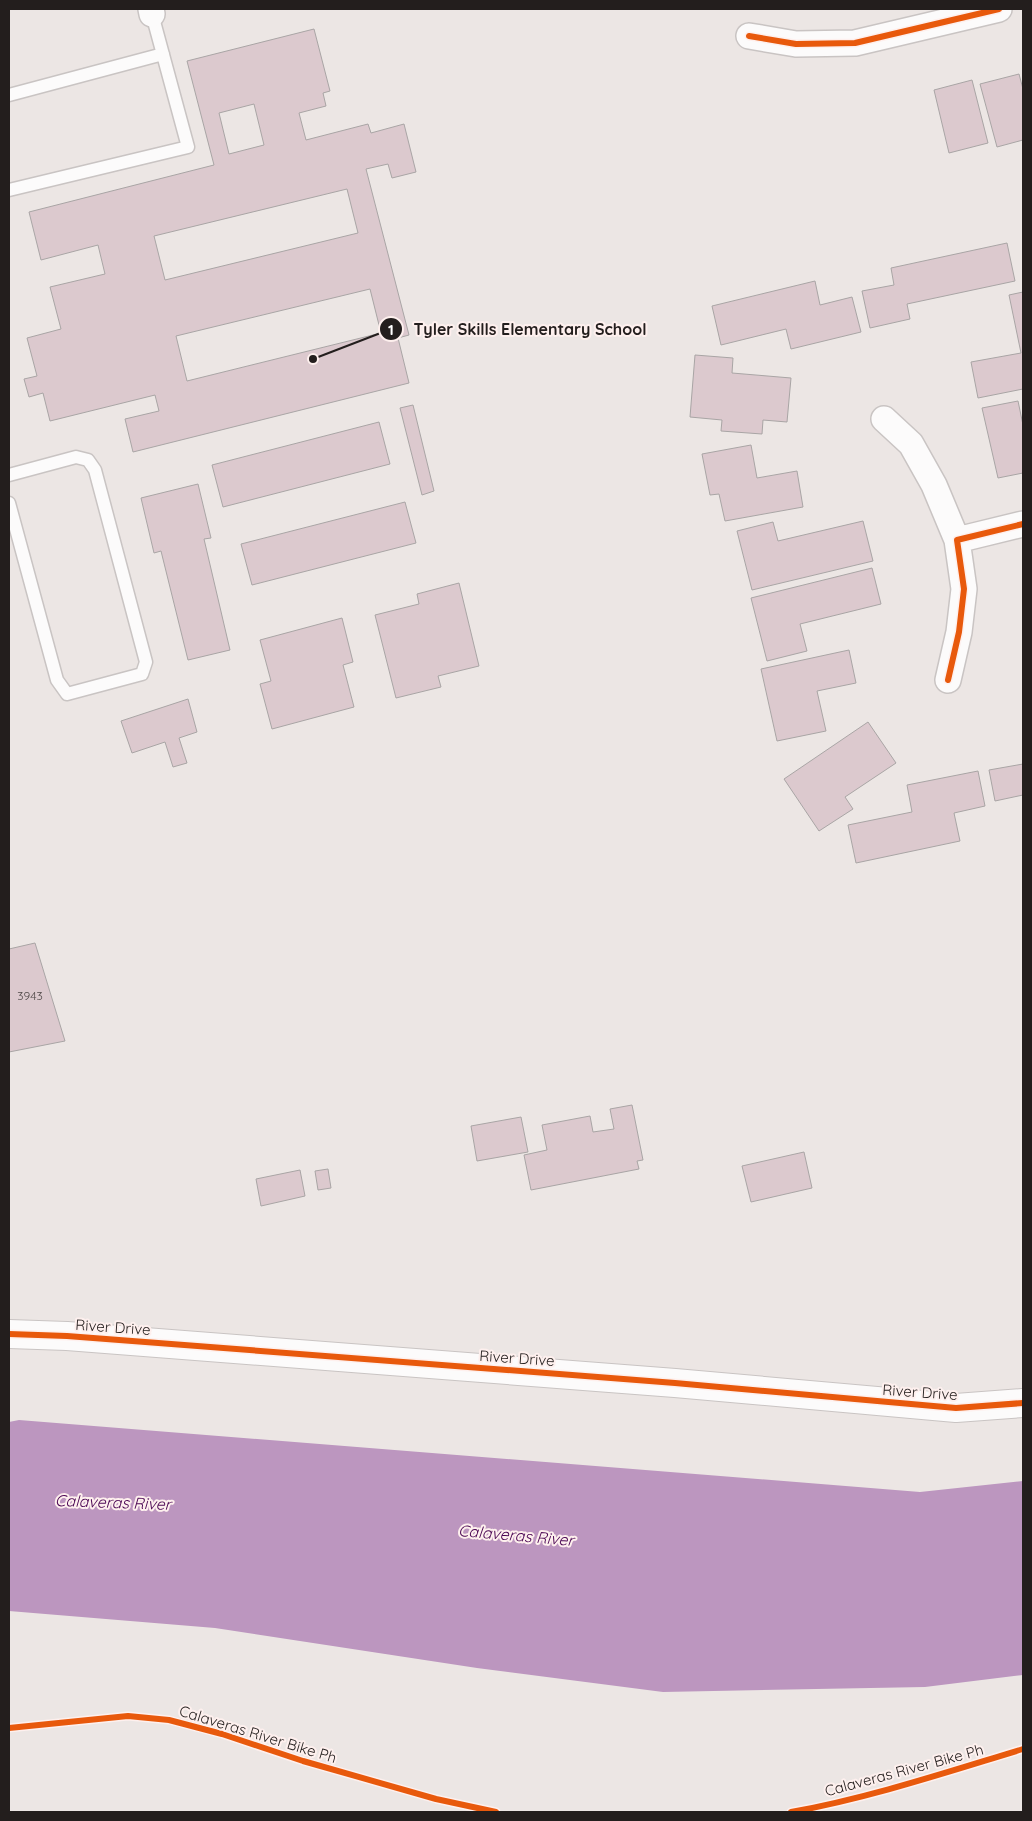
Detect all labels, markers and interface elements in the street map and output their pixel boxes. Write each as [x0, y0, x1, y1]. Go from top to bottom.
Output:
callout: Tyler Skills Elementary School [379, 314, 657, 345]
text: Tyler Skills Elementary School [414, 319, 646, 339]
text: 1 [388, 320, 394, 339]
house number: 3943 [17, 988, 43, 1003]
street label: River Drive [75, 1315, 151, 1339]
street label: River Drive [479, 1346, 555, 1370]
street label: River Drive [882, 1380, 958, 1404]
water label: Calaveras River [55, 1490, 173, 1514]
water label: Calaveras River [457, 1520, 576, 1550]
street label: Calaveras River Bike Ph [177, 1701, 339, 1767]
street label: Calaveras River Bike Ph [823, 1740, 985, 1800]

